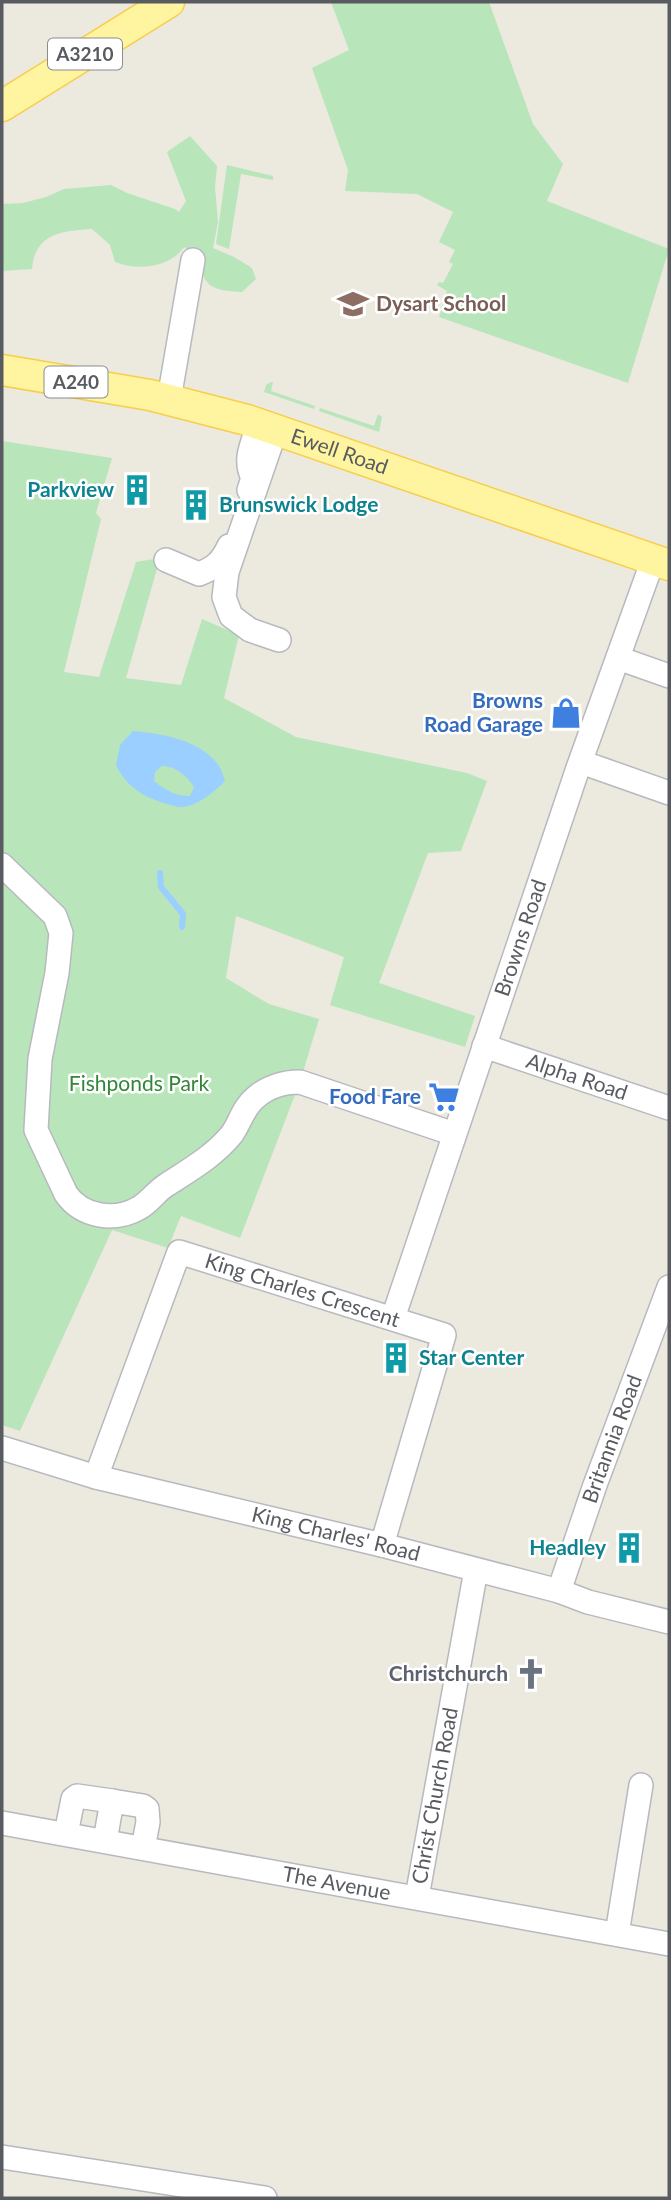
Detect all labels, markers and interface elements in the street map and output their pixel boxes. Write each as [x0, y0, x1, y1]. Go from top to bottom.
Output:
road number: A3210 [48, 38, 122, 70]
school or university icon: Dysart School [336, 287, 370, 321]
place label: Dysart School [376, 290, 506, 315]
road number: A240 [44, 366, 108, 398]
street label: Ewell Road [288, 422, 392, 479]
building icon: Parkview [120, 473, 154, 507]
place label: Parkview [27, 476, 114, 501]
building icon: Brunswick Lodge [179, 488, 213, 522]
place label: Brunswick Lodge [219, 491, 378, 516]
place label: Browns Road Garage [424, 687, 543, 736]
shop icon: Browns Road Garage [549, 696, 583, 730]
street label: Browns Road [488, 876, 551, 999]
street label: Alpha Road [524, 1047, 631, 1104]
park label: Fishponds Park [69, 1070, 209, 1095]
supermarket icon: Food Fare [427, 1080, 461, 1114]
place label: Food Fare [329, 1083, 421, 1108]
street label: King Charles Crescent [202, 1247, 404, 1332]
building icon: Star Center [379, 1341, 413, 1375]
place label: Star Center [419, 1344, 525, 1369]
street label: Britannia Road [576, 1371, 646, 1506]
street label: King Charles' Road [250, 1501, 423, 1565]
building icon: Headley [612, 1531, 646, 1565]
place label: Headley [529, 1534, 607, 1559]
church icon: Christchurch [514, 1657, 548, 1691]
place label: Christchurch [389, 1660, 508, 1685]
street label: Christ Church Road [406, 1705, 462, 1886]
street label: The Avenue [281, 1860, 393, 1904]

